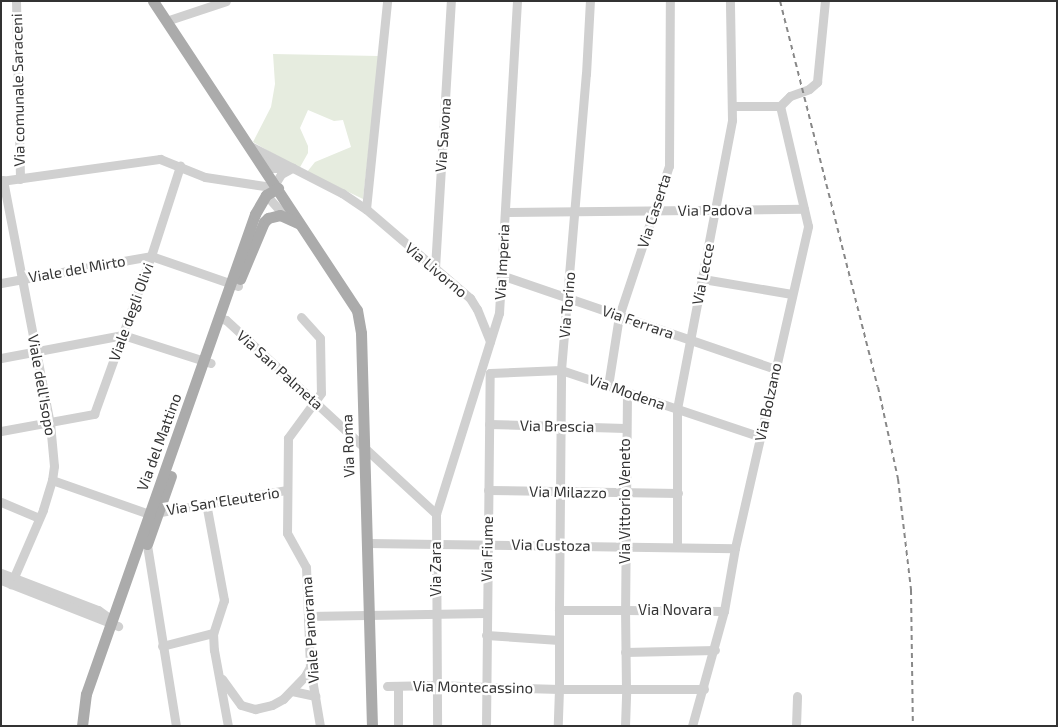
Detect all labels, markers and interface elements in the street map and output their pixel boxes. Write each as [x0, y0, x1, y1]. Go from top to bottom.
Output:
street label: Via comunale Saraceni [8, 13, 28, 167]
street label: Via Savona [431, 97, 455, 173]
street label: Via Caserta [634, 172, 674, 250]
street label: Via Padova [678, 200, 752, 220]
street label: Via Imperia [491, 223, 513, 301]
street label: Via Livorno [401, 239, 471, 301]
street label: Via Lecce [688, 242, 718, 306]
street label: Viale del Mirto [27, 252, 127, 286]
street label: Viale degli Olivi [105, 260, 157, 364]
street label: Via Torino [555, 271, 579, 339]
street label: Via Ferrara [600, 301, 676, 343]
street label: Via San Palmeta [233, 327, 327, 413]
street label: Viale dell'Isopo [24, 333, 60, 437]
street label: Via Bolzano [751, 361, 785, 443]
street label: Via Modena [586, 371, 668, 413]
street label: Via del Mattino [133, 391, 185, 493]
street label: Via Roma [338, 414, 358, 478]
street label: Via Brescia [520, 416, 594, 436]
street label: Via Vittorio Veneto [616, 438, 634, 564]
street label: Via Milazzo [529, 482, 607, 502]
street label: Via San'Eleuterio [165, 483, 281, 519]
street label: Via Fiume [477, 516, 497, 582]
street label: Via Custoza [511, 535, 591, 555]
street label: Via Zara [427, 541, 445, 597]
street label: Viale Panorama [297, 576, 323, 684]
street label: Via Novara [638, 601, 712, 619]
street label: Via Montecassino [413, 677, 533, 697]

